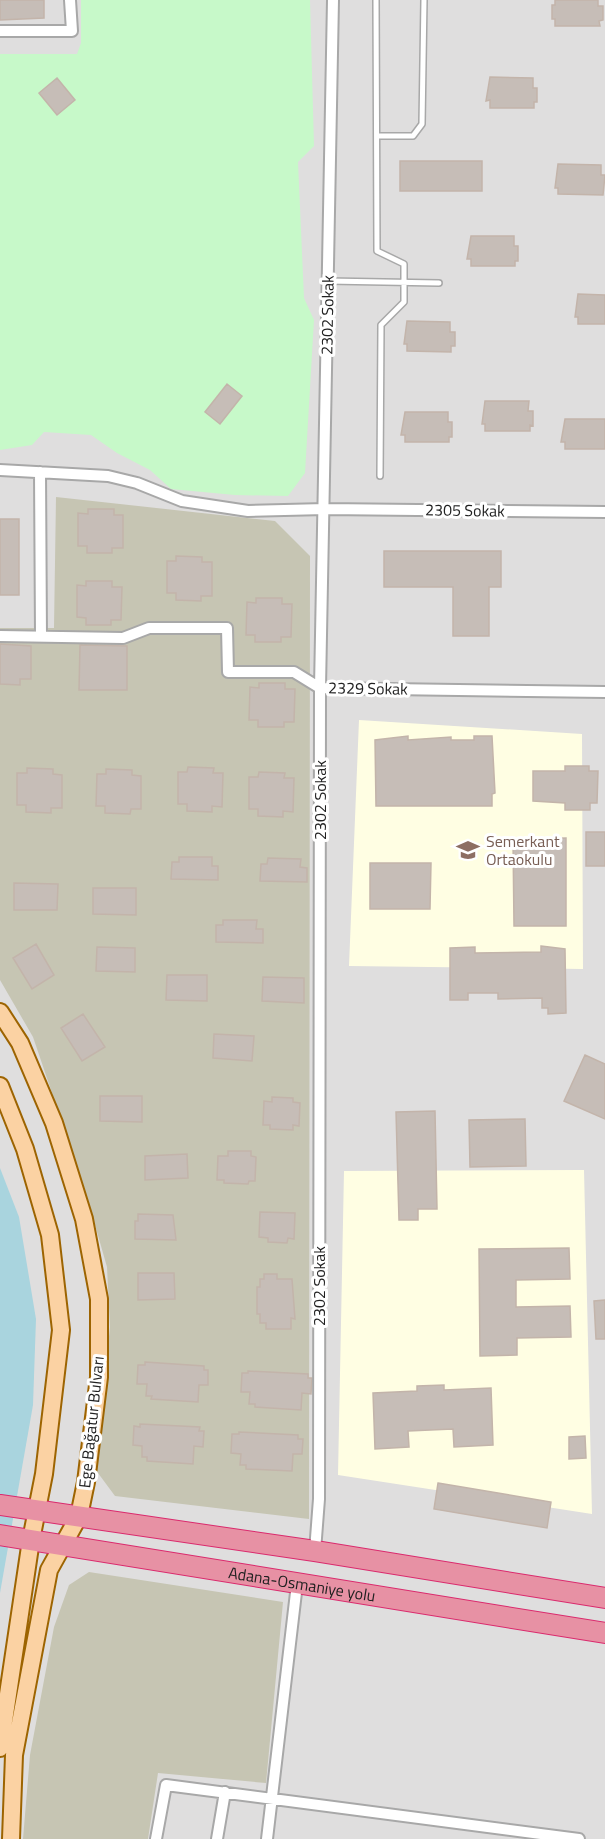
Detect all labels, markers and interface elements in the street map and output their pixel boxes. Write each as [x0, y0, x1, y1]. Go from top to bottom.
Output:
street label: 2302 Sokak [314, 275, 340, 355]
street label: 2305 Sokak [425, 497, 505, 523]
street label: 2329 Sokak [328, 675, 408, 701]
street label: 2302 Sokak [308, 760, 332, 840]
place label: Semerkant Ortaokulu [486, 829, 560, 871]
school or university icon: Semerkant Ortaokulu [455, 837, 481, 863]
street label: 2302 Sokak [307, 1246, 331, 1326]
street label: Ege Bağatur Bulvarı [72, 1355, 110, 1489]
street label: Adana-Osmaniye yolu [227, 1560, 377, 1608]

